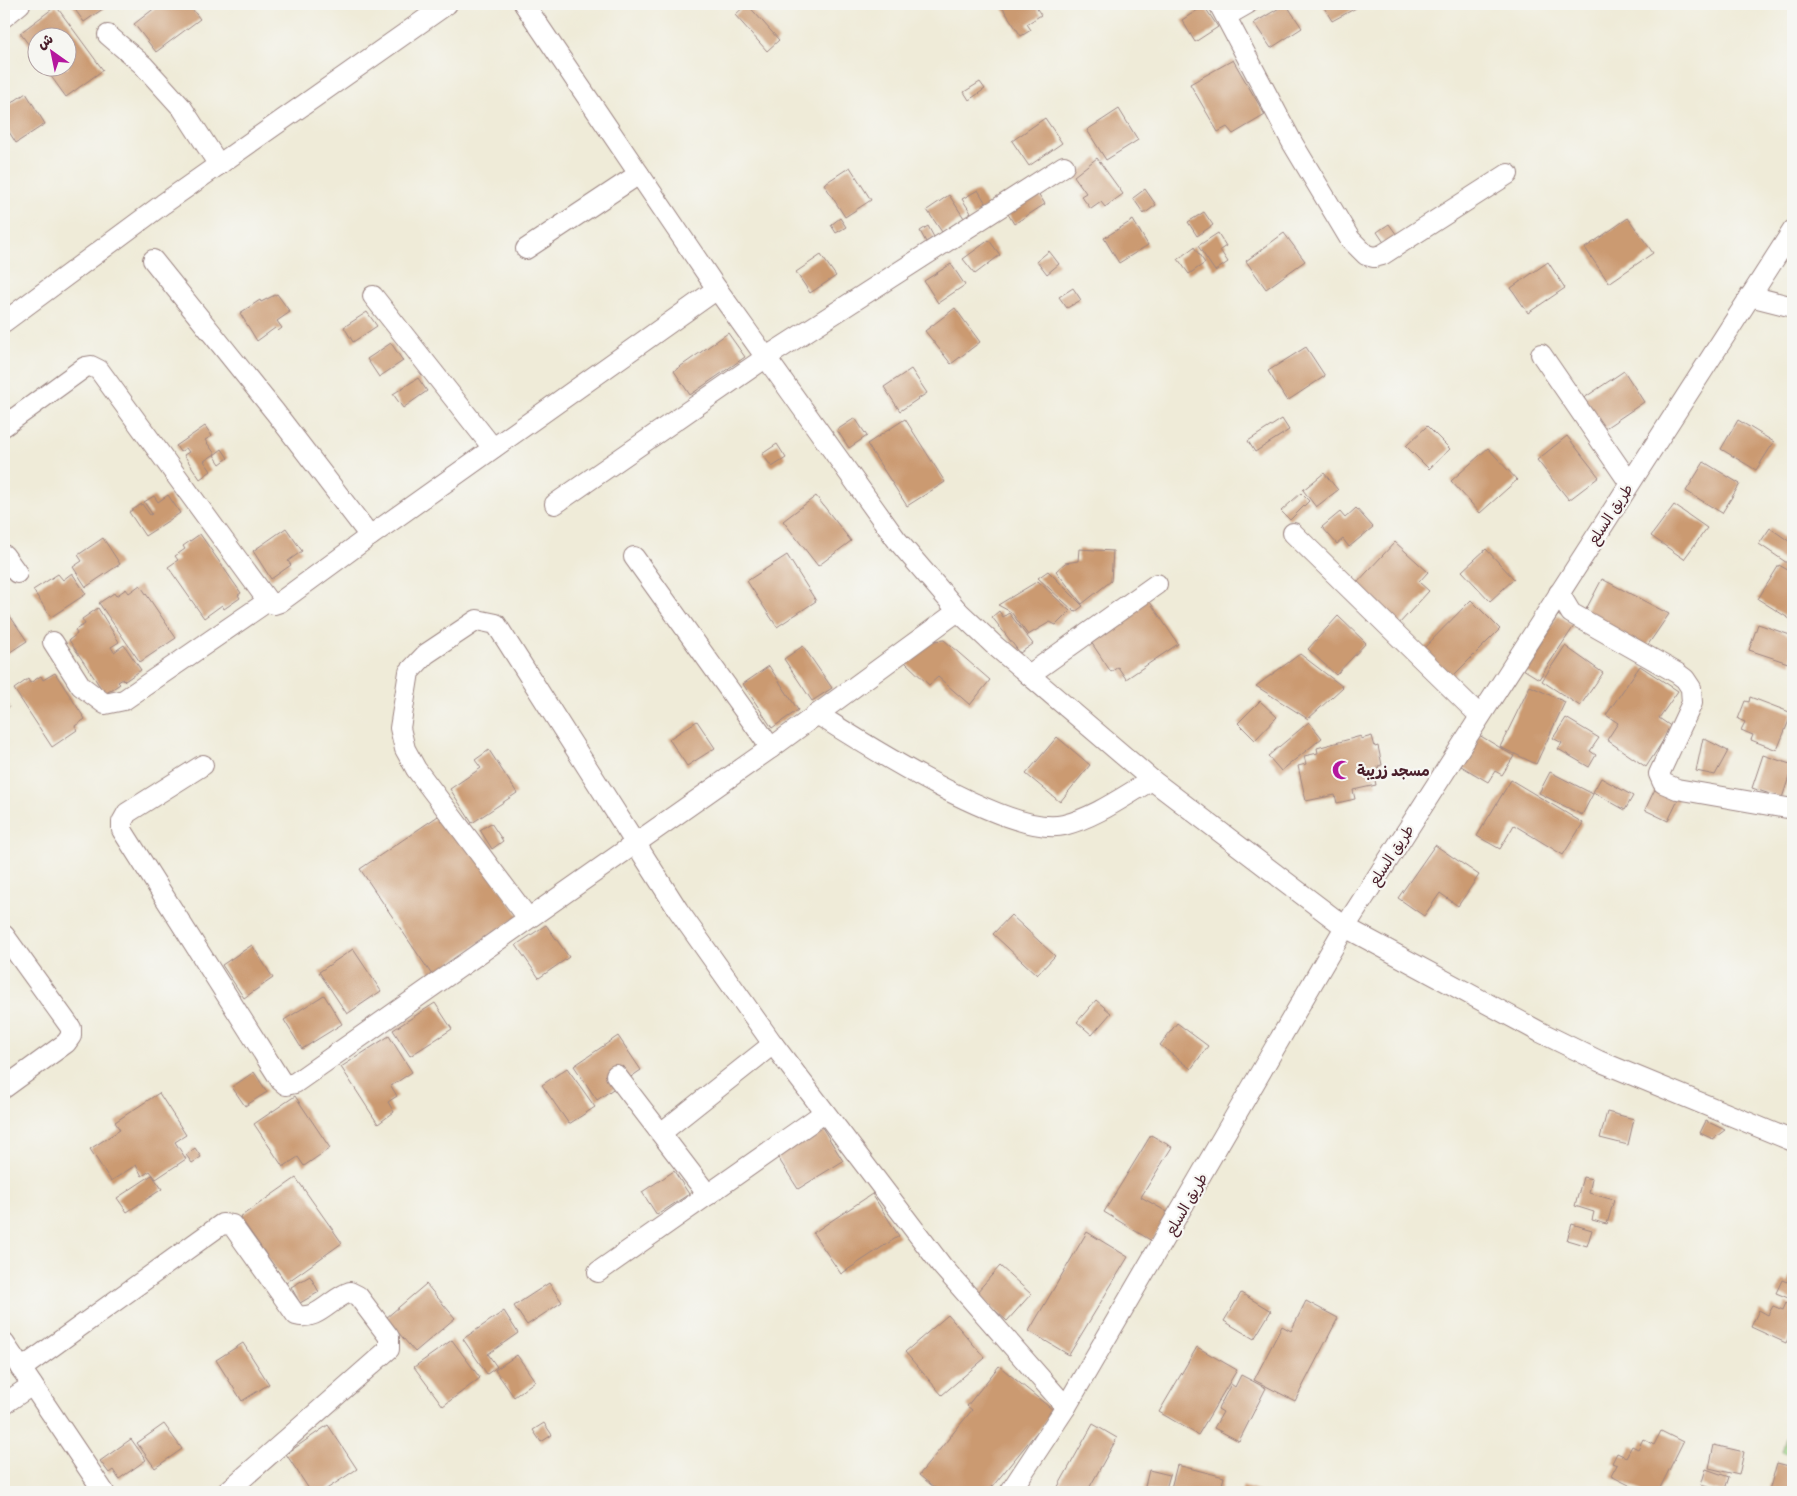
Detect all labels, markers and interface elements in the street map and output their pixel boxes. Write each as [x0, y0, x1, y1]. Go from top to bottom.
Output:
north arrow [28, 28, 78, 78]
text: ش [34, 29, 56, 53]
street label: طريق السلع [1583, 480, 1638, 549]
mosque icon: مسجد زريبة [1331, 759, 1353, 781]
place label: مسجد زريبة [1357, 761, 1430, 780]
street label: طريق السلع [1364, 821, 1419, 890]
street label: طريق السلع [1161, 1169, 1213, 1240]

